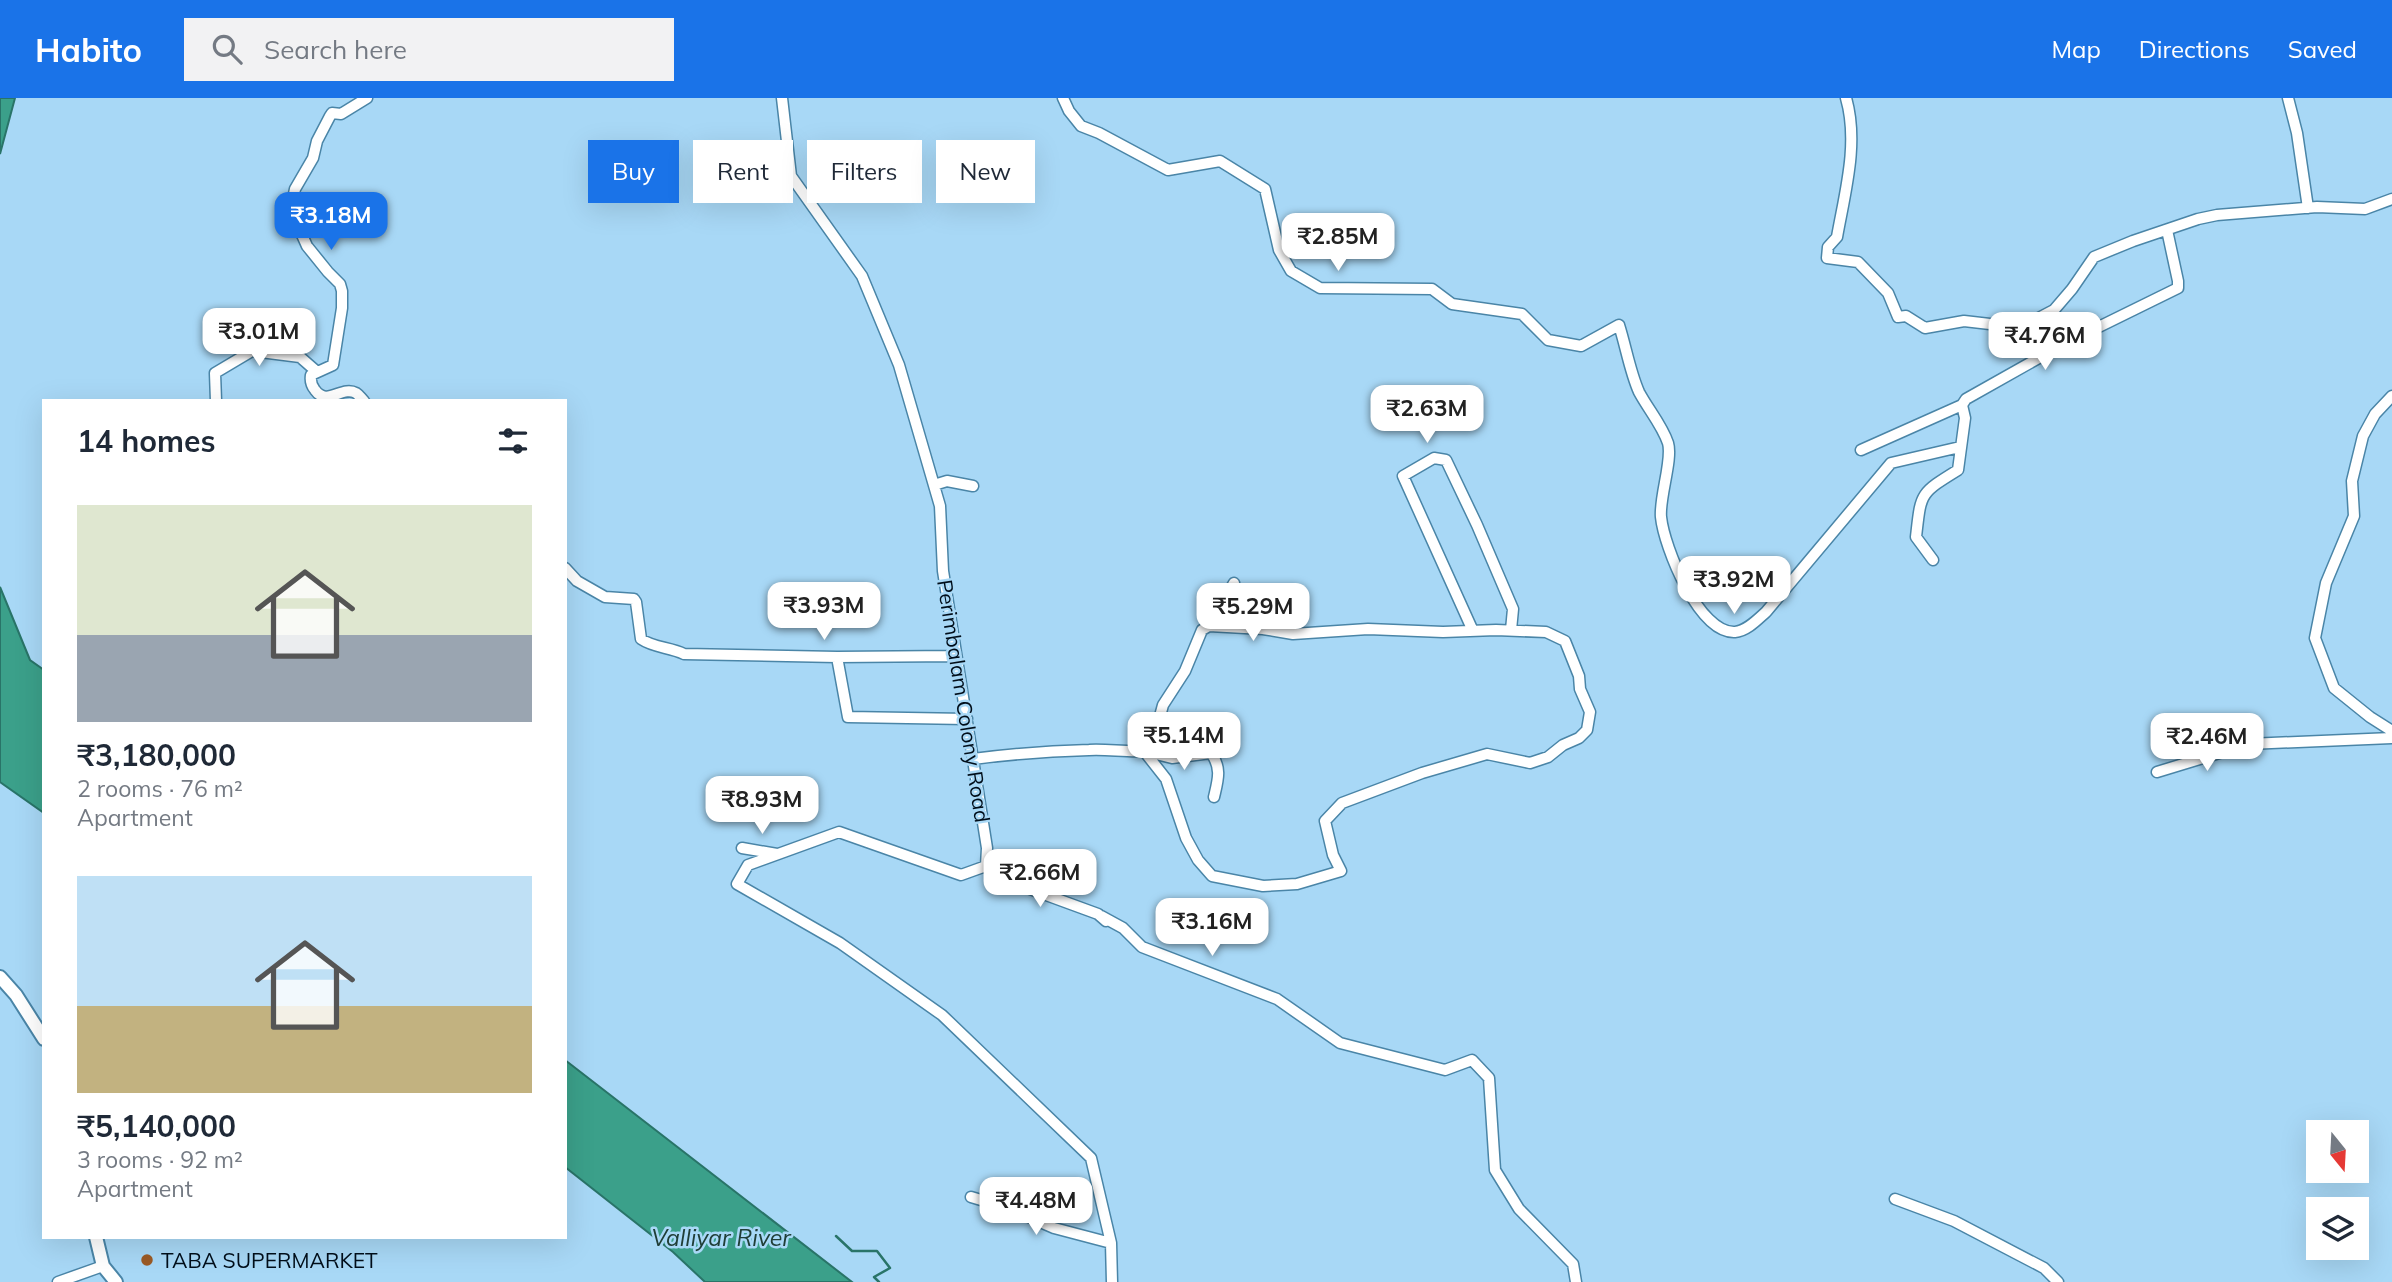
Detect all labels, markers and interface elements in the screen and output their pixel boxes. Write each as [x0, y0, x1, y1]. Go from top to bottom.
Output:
search box [184, 18, 674, 81]
text: Habito [35, 29, 142, 70]
icon: search [208, 30, 246, 68]
text: Search here [264, 33, 407, 66]
text: Map [2051, 34, 2101, 64]
text: Directions [2139, 34, 2250, 64]
text: Saved [2288, 34, 2357, 64]
chip: Buy [588, 140, 679, 203]
chip: Rent [693, 140, 793, 203]
chip: Filters [807, 140, 922, 203]
chip: New [936, 140, 1035, 203]
pin: ₹3.18M [274, 192, 388, 252]
text: ₹3.18M [291, 200, 371, 229]
pin: ₹2.85M [1281, 214, 1395, 273]
text: ₹2.85M [1298, 221, 1378, 250]
pin: ₹3.01M [202, 308, 316, 368]
pin: ₹4.76M [1988, 313, 2102, 372]
text: ₹3.01M [219, 316, 299, 345]
text: ₹4.76M [2005, 320, 2085, 349]
pin: ₹2.63M [1370, 386, 1484, 445]
text: ₹2.63M [1387, 393, 1467, 422]
text: 14 homes [77, 422, 216, 460]
icon: filters [494, 422, 532, 460]
icon: home [242, 551, 368, 677]
pin: ₹3.92M [1677, 556, 1791, 616]
text: ₹3.92M [1694, 564, 1774, 593]
street label: Perimbalam Colony Road [932, 578, 996, 824]
pin: ₹3.93M [767, 582, 881, 642]
pin: ₹5.29M [1196, 584, 1310, 643]
text: ₹3.93M [784, 590, 864, 619]
text: ₹5.29M [1213, 591, 1293, 620]
pin: ₹5.14M [1127, 712, 1241, 772]
pin: ₹2.46M [2150, 714, 2264, 773]
text: ₹5.14M [1144, 720, 1224, 749]
text: ₹2.46M [2167, 721, 2247, 750]
text: ₹3,180,000 [77, 736, 236, 774]
text: 2 rooms · 76 m² [77, 774, 243, 803]
pin: ₹8.93M [705, 776, 819, 836]
text: ₹8.93M [722, 784, 802, 813]
text: Apartment [77, 803, 193, 832]
pin: ₹2.66M [983, 850, 1097, 909]
text: ₹2.66M [1000, 857, 1080, 886]
pin: ₹3.16M [1155, 898, 1269, 958]
text: ₹3.16M [1172, 906, 1252, 935]
icon: home [242, 922, 368, 1048]
text: ₹5,140,000 [77, 1107, 236, 1145]
north arrow [2306, 1120, 2370, 1183]
map controls [2306, 1120, 2369, 1260]
text: 3 rooms · 92 m² [77, 1145, 243, 1174]
text: Apartment [77, 1174, 193, 1203]
pin: ₹4.48M [979, 1178, 1093, 1237]
text: ₹4.48M [996, 1185, 1076, 1214]
button: layers [2306, 1197, 2369, 1260]
water label: Valliyar River [651, 1223, 792, 1252]
place label: TABA SUPERMARKET [161, 1247, 378, 1273]
marker: TABA SUPERMARKET [139, 1252, 155, 1268]

